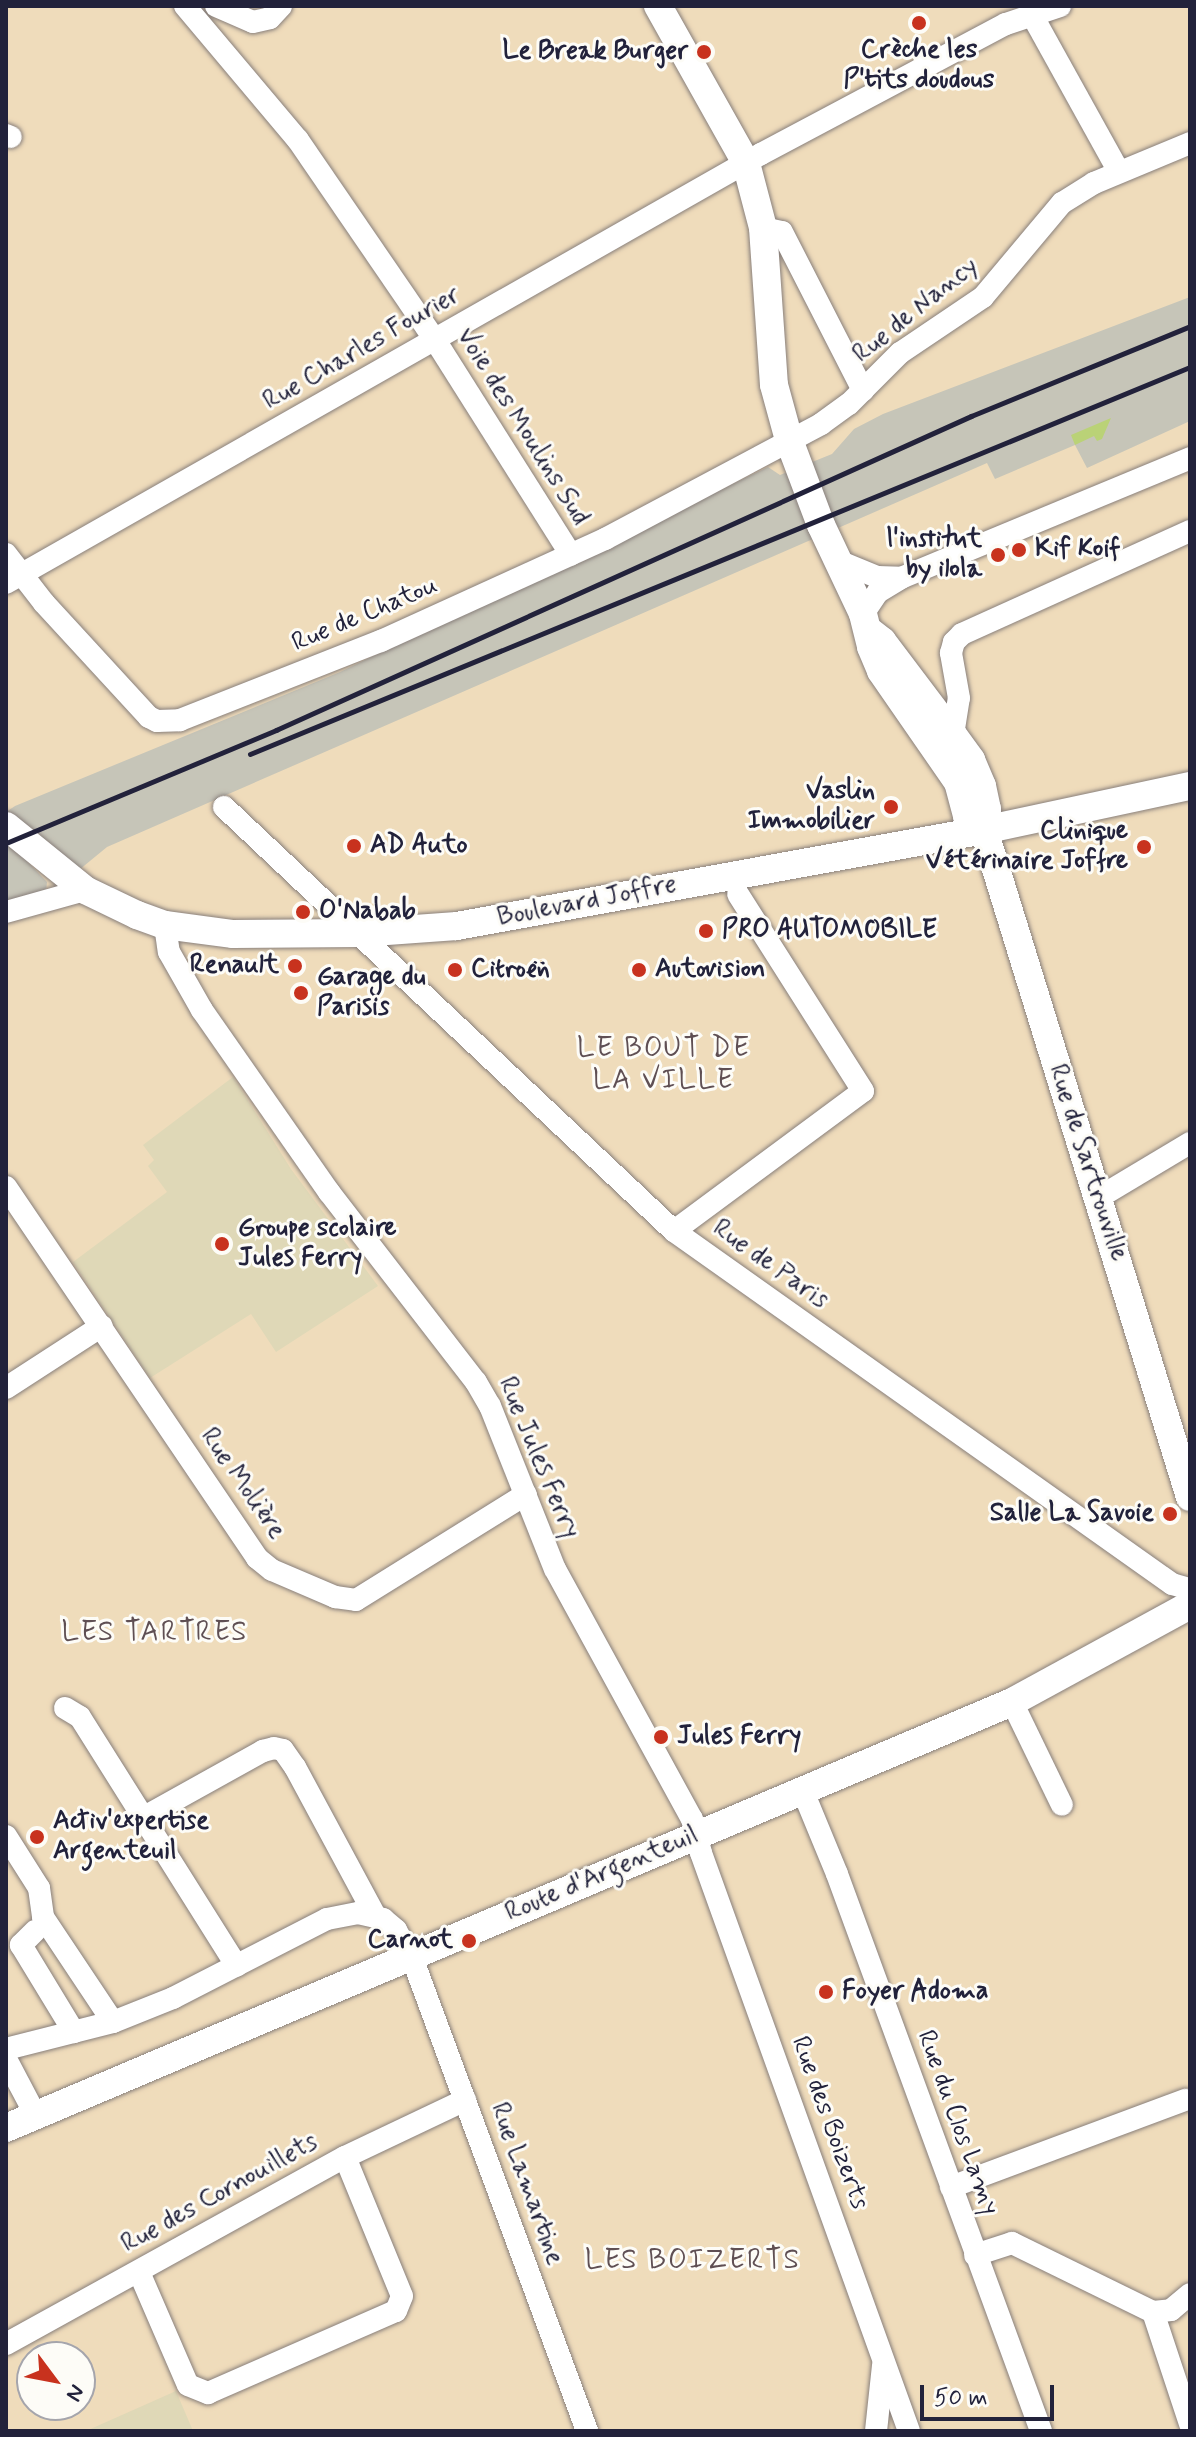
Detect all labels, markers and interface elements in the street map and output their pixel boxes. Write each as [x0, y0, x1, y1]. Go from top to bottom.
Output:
marker: Crèche les P'tits doudous [910, 14, 928, 32]
place label: Crèche les P'tits doudous [845, 35, 993, 96]
place label: Le Break Burger [506, 36, 688, 68]
marker: Le Break Burger [695, 43, 713, 61]
street label: Rue de Nancy [850, 253, 982, 369]
street label: Rue Charles Fourier [260, 281, 464, 417]
street label: Voie des Moulins Sud [449, 323, 595, 531]
place label: l'institut by ilola [887, 524, 982, 586]
place label: Kif Koif [1035, 534, 1125, 566]
marker: Kif Koif [1010, 541, 1028, 559]
marker: l'institut by ilola [989, 546, 1007, 564]
street label: Rue de Chatou [286, 570, 444, 660]
place label: Vaslin Immobilier [747, 776, 875, 838]
marker: Vaslin Immobilier [882, 798, 900, 816]
place label: Clinique Vétérinaire Joffre [924, 816, 1128, 878]
place label: AD Auto [370, 830, 461, 862]
marker: AD Auto [345, 837, 363, 855]
marker: Clinique Vétérinaire Joffre [1135, 838, 1153, 856]
street label: Boulevard Joffre [496, 870, 678, 934]
place label: O'Nabab [319, 896, 416, 928]
marker: O'Nabab [294, 903, 312, 921]
place label: PRO AUTOMOBILE [722, 915, 944, 947]
marker: PRO AUTOMOBILE [697, 922, 715, 940]
place label: Renault [190, 950, 279, 982]
place label: Citroën [471, 954, 550, 986]
place label: Autovision [655, 954, 765, 986]
marker: Renault [286, 957, 304, 975]
marker: Citroën [446, 961, 464, 979]
marker: Autovision [630, 961, 648, 979]
place label: Garage du Parisis [317, 962, 425, 1024]
marker: Garage du Parisis [292, 984, 310, 1002]
district label: LE BOUT DE LA VILLE [576, 1032, 752, 1098]
street label: Rue de Sartrouville [1041, 1062, 1133, 1264]
place label: Groupe scolaire Jules Ferry [238, 1213, 399, 1274]
street label: Rue de Paris [707, 1214, 833, 1316]
marker: Groupe scolaire Jules Ferry [213, 1235, 231, 1253]
street label: Rue Jules Ferry [490, 1374, 586, 1542]
street label: Rue Molière [192, 1422, 292, 1546]
place label: Salle La Savoie [989, 1498, 1154, 1530]
marker: Salle La Savoie [1161, 1505, 1179, 1523]
district label: LES TARTRES [58, 1616, 252, 1650]
place label: Jules Ferry [677, 1721, 801, 1753]
marker: Jules Ferry [652, 1728, 670, 1746]
place label: Activ'expertise Argenteuil [53, 1806, 209, 1868]
street label: Route d'Argenteuil [502, 1821, 702, 1929]
marker: Activ'expertise Argenteuil [28, 1828, 46, 1846]
place label: Carnot [367, 1925, 453, 1957]
marker: Carnot [460, 1932, 478, 1950]
place label: Foyer Adoma [842, 1976, 991, 2008]
marker: Foyer Adoma [817, 1983, 835, 2001]
street label: Rue du Clos Lamy [909, 2026, 1005, 2220]
street label: Rue des Boizerts [782, 2030, 876, 2216]
street label: Rue Lamartine [483, 2100, 569, 2268]
street label: Rue des Cornouillets [113, 2125, 327, 2263]
district label: LES BOIZERTS [586, 2244, 800, 2278]
north arrow [16, 2341, 96, 2421]
scale bar [924, 2369, 1058, 2419]
text: N [59, 2379, 90, 2406]
text: 50 m [934, 2383, 988, 2414]

